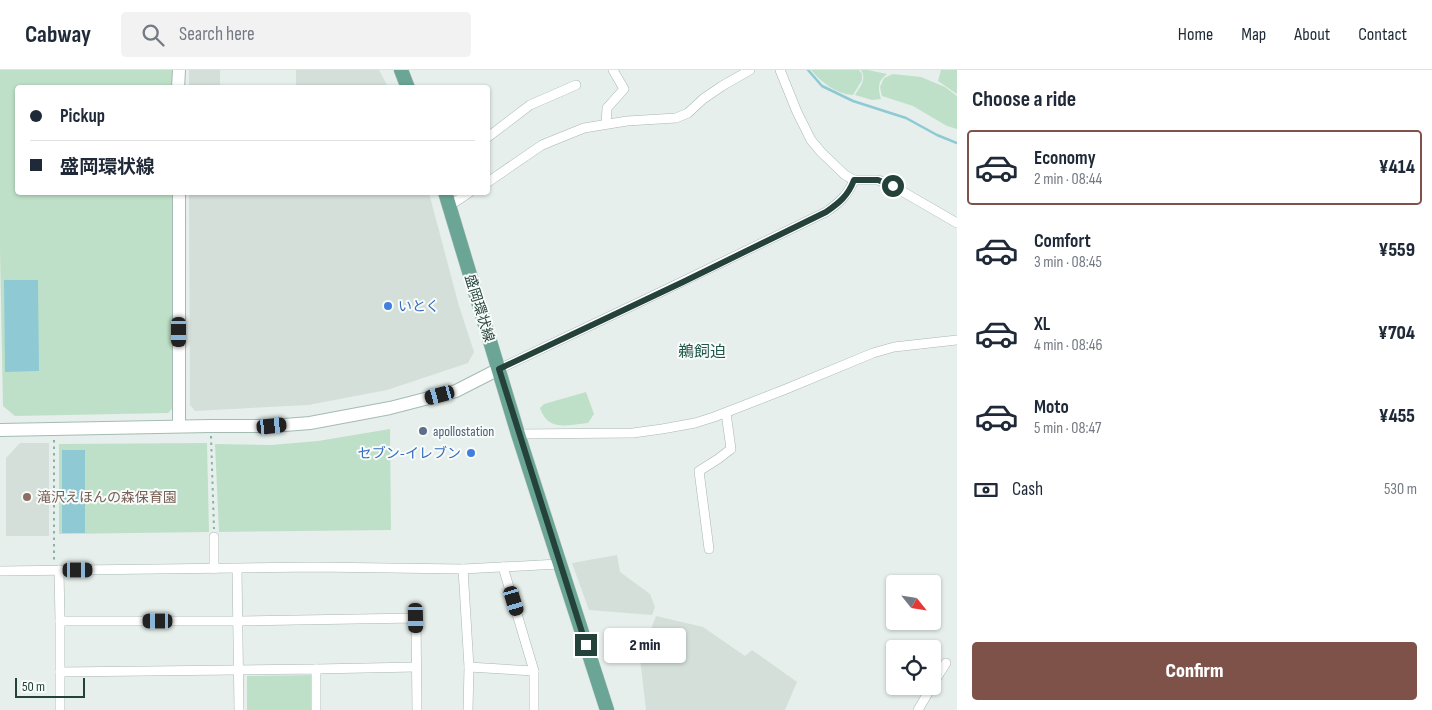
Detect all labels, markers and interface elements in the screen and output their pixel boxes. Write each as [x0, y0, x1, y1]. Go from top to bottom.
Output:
search box [121, 12, 471, 57]
text: Cabway [25, 20, 91, 49]
icon: search [139, 21, 167, 49]
text: Search here [179, 23, 255, 46]
text: Home [1178, 24, 1213, 45]
text: Map [1241, 24, 1266, 45]
text: About [1294, 24, 1330, 45]
text: Contact [1358, 24, 1407, 45]
text: Choose a ride [972, 86, 1076, 113]
text: Pickup [60, 105, 105, 128]
icon: car [974, 145, 1019, 190]
text: Economy [1034, 147, 1096, 170]
text: 盛岡環状線 [60, 156, 155, 179]
text: ¥414 [1379, 156, 1415, 179]
text: 2 min · 08:44 [1034, 170, 1102, 189]
route start [882, 175, 904, 197]
icon: car [974, 228, 1019, 273]
text: Comfort [1034, 230, 1091, 253]
text: ¥559 [1379, 239, 1415, 262]
text: 3 min · 08:45 [1034, 253, 1102, 272]
street label: 盛岡環状線 [461, 272, 498, 344]
place label: いとく [398, 298, 440, 315]
marker: いとく [382, 300, 394, 312]
icon: car [974, 311, 1019, 356]
text: XL [1034, 313, 1050, 336]
car [171, 317, 186, 347]
text: ¥704 [1378, 322, 1415, 345]
text: 4 min · 08:46 [1034, 336, 1102, 355]
district label: 鵜飼迫 [678, 343, 726, 362]
car [423, 384, 456, 406]
icon: car [974, 394, 1019, 439]
text: Moto [1034, 396, 1069, 419]
text: ¥455 [1379, 405, 1415, 428]
car [256, 417, 287, 435]
text: 5 min · 08:47 [1034, 419, 1101, 438]
place label: apollostation [433, 423, 494, 440]
marker: apollostation [417, 425, 429, 437]
place label: セブン-イレブン [358, 445, 461, 462]
marker: セブン-イレブン [465, 447, 477, 459]
icon: cash [972, 476, 1000, 504]
text: Cash [1012, 478, 1043, 501]
text: 530 m [1384, 480, 1417, 499]
place label: 滝沢えほんの森保育園 [37, 489, 177, 506]
marker: 滝沢えほんの森保育園 [21, 491, 33, 503]
car [63, 563, 93, 578]
north arrow [886, 575, 941, 630]
map controls [886, 575, 941, 695]
car [502, 584, 525, 618]
car [408, 603, 423, 633]
car [143, 614, 173, 629]
callout: 2 min [604, 628, 686, 662]
route end [575, 634, 597, 656]
text: 2 min [629, 636, 661, 655]
button: locate [886, 640, 941, 695]
button: Confirm [972, 642, 1417, 700]
scale bar [15, 675, 85, 698]
text: 50 m [22, 678, 45, 695]

